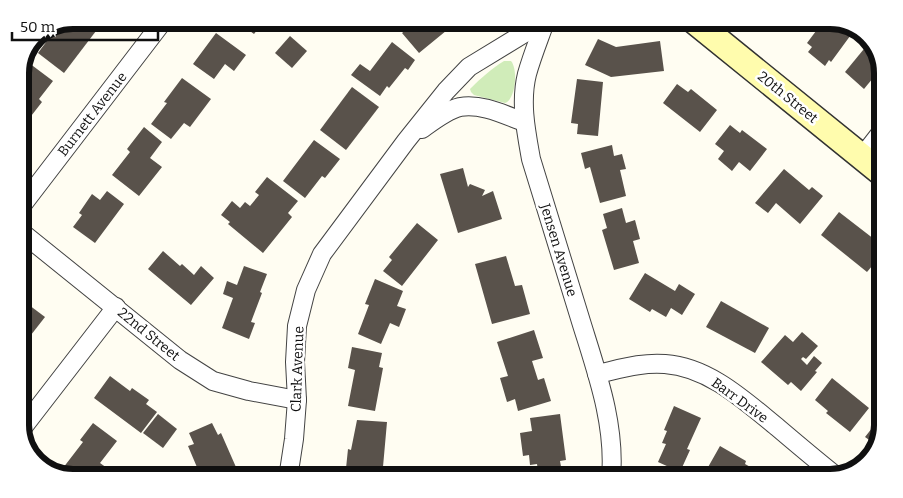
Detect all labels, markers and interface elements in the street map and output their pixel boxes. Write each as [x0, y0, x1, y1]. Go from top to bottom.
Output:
scale bar [12, 10, 159, 42]
text: 50 m [20, 18, 56, 36]
street label: 20th Street [754, 68, 821, 127]
street label: Burnett Avenue [54, 69, 131, 160]
street label: Jensen Avenue [536, 201, 581, 299]
street label: 22nd Street [114, 304, 183, 365]
street label: Clark Avenue [288, 326, 307, 412]
street label: Barr Drive [708, 374, 771, 427]

